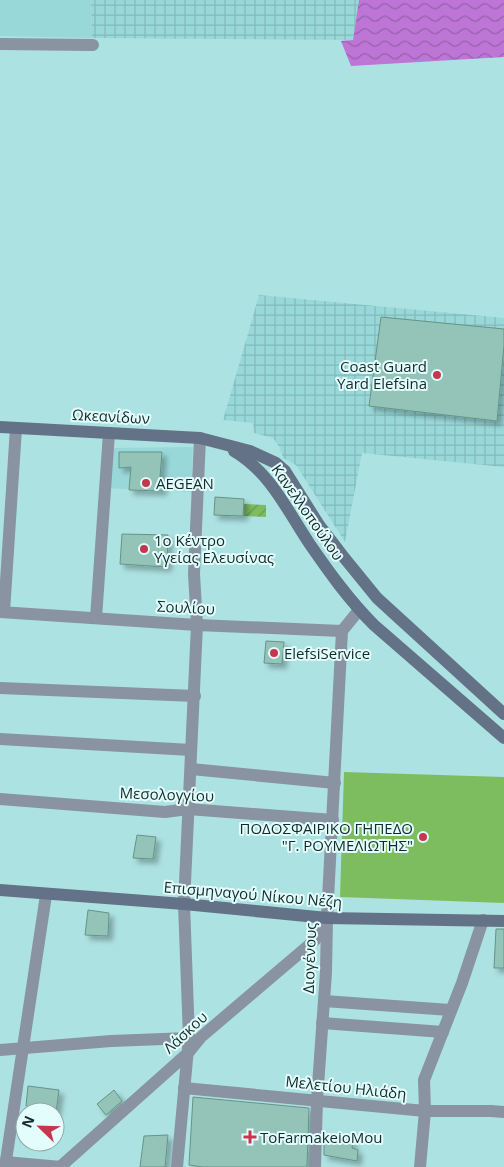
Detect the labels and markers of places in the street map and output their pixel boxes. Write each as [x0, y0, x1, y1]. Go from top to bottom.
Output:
place label: Coast Guard Yard Elefsina [337, 356, 427, 393]
marker: Coast Guard Yard Elefsina [431, 369, 443, 381]
place label: AEGEAN [156, 473, 214, 493]
marker: AEGEAN [140, 477, 152, 489]
place label: 1ο Κέντρο Υγείας Ελευσίνας [154, 530, 274, 567]
marker: 1ο Κέντρο Υγείας Ελευσίνας [138, 543, 150, 555]
place label: ElefsiService [284, 643, 370, 663]
marker: ElefsiService [268, 647, 280, 659]
place label: ΠΟΔΟΣΦΑΙΡΙΚΟ ΓΗΠΕΔΟ "Γ. ΡΟΥΜΕΛΙΩΤΗΣ" [240, 818, 413, 855]
marker: ΠΟΔΟΣΦΑΙΡΙΚΟ ΓΗΠΕΔΟ "Γ. ΡΟΥΜΕΛΙΩΤΗΣ" [417, 831, 429, 843]
place label: ToFarmakeioMou [260, 1127, 383, 1147]
marker: ToFarmakeioMou [244, 1131, 256, 1143]

